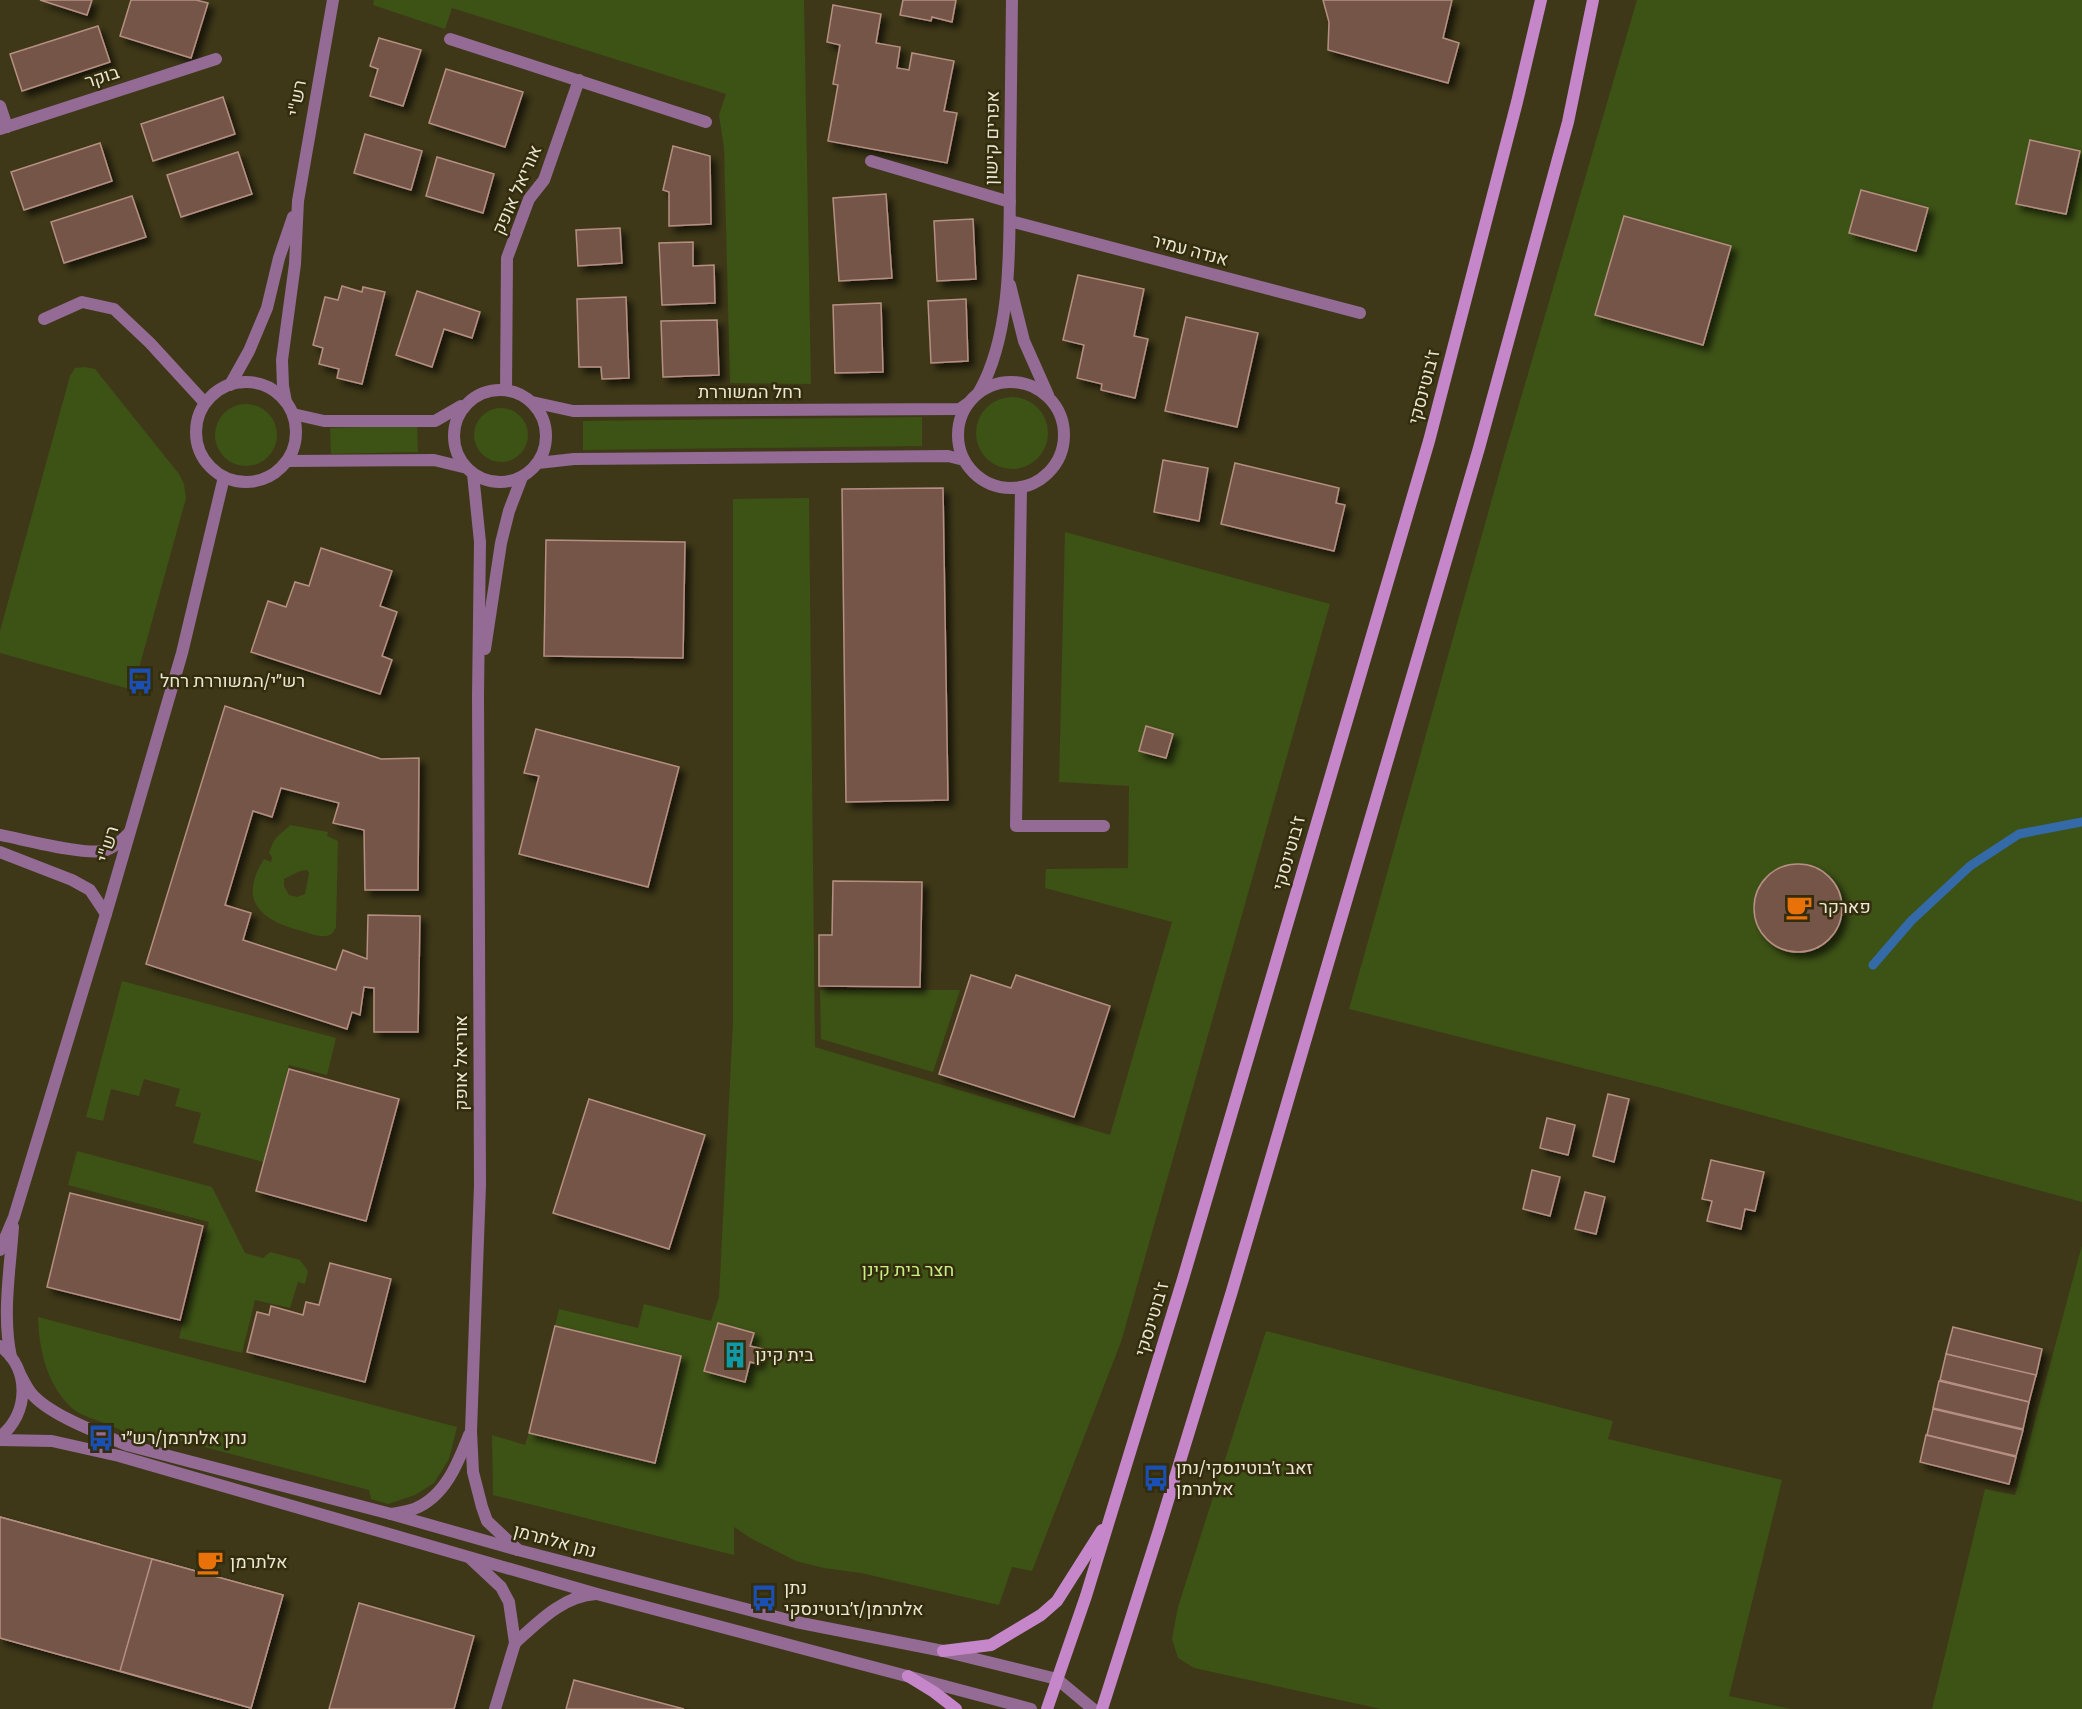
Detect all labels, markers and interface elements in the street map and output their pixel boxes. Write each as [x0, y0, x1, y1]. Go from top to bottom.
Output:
street label: בוקר [82, 60, 122, 93]
street label: רש"י [282, 78, 311, 118]
street label: אפרים קישון [979, 91, 1004, 185]
street label: אוריאל אופק [487, 141, 546, 238]
street label: אנדה עמיר [1149, 228, 1231, 271]
street label: ז'בוטינסקי [1402, 347, 1445, 427]
street label: רחל המשוררת [698, 380, 802, 403]
bus stop icon: רש״י/המשוררת רחל [125, 666, 155, 696]
place label: רש״י/המשוררת רחל [160, 669, 305, 692]
street label: ז'בוטינסקי [1267, 813, 1310, 893]
street label: רש"י [91, 823, 124, 864]
cafe icon: פארקר [1784, 892, 1814, 922]
place label: פארקר [1819, 895, 1871, 918]
street label: אוריאל אופק [449, 1015, 472, 1111]
park label: חצר בית קינן [862, 1258, 954, 1281]
street label: ז'בוטינסקי [1129, 1279, 1174, 1359]
building icon: בית קינן [720, 1340, 750, 1370]
place label: בית קינן [755, 1343, 814, 1366]
bus stop icon: נתן אלתרמן/רש״י [86, 1423, 116, 1453]
place label: נתן אלתרמן/רש״י [121, 1426, 247, 1449]
place label: זאב ז׳בוטינסקי/נתן אלתרמן [1176, 1456, 1313, 1500]
bus stop icon: זאב ז׳בוטינסקי/נתן אלתרמן [1141, 1463, 1171, 1493]
street label: נתן אלתרמן [511, 1518, 599, 1563]
cafe icon: אלתרמן [195, 1547, 225, 1577]
place label: אלתרמן [230, 1550, 287, 1573]
place label: נתן אלתרמן/ז׳בוטינסקי [784, 1576, 924, 1620]
bus stop icon: נתן אלתרמן/ז׳בוטינסקי [749, 1583, 779, 1613]

